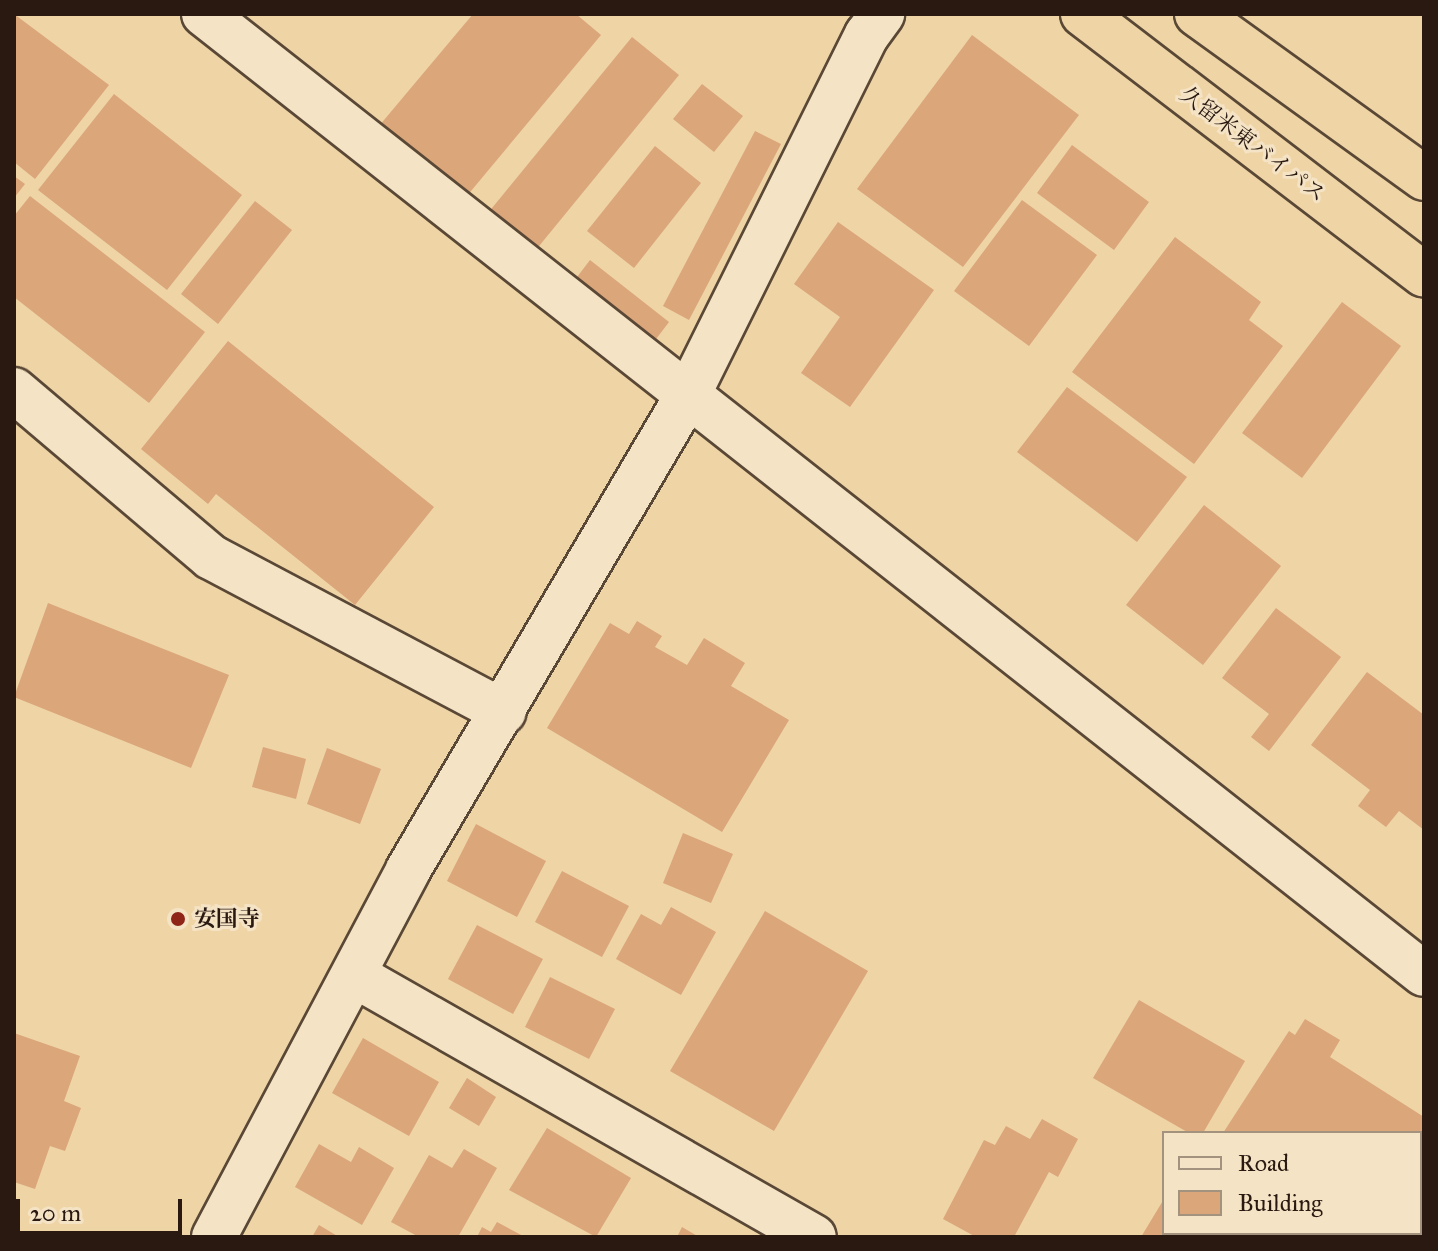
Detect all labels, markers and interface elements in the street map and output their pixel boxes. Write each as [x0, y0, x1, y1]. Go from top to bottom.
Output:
street label: 久留米東バイパス [1175, 80, 1331, 208]
place label: 安国寺 [194, 906, 260, 932]
marker: 安国寺 [169, 910, 187, 928]
legend [1162, 1131, 1422, 1235]
text: Road [1238, 1148, 1289, 1178]
scale bar [20, 1183, 186, 1233]
text: Building [1238, 1188, 1323, 1218]
text: 20 m [30, 1198, 81, 1228]

